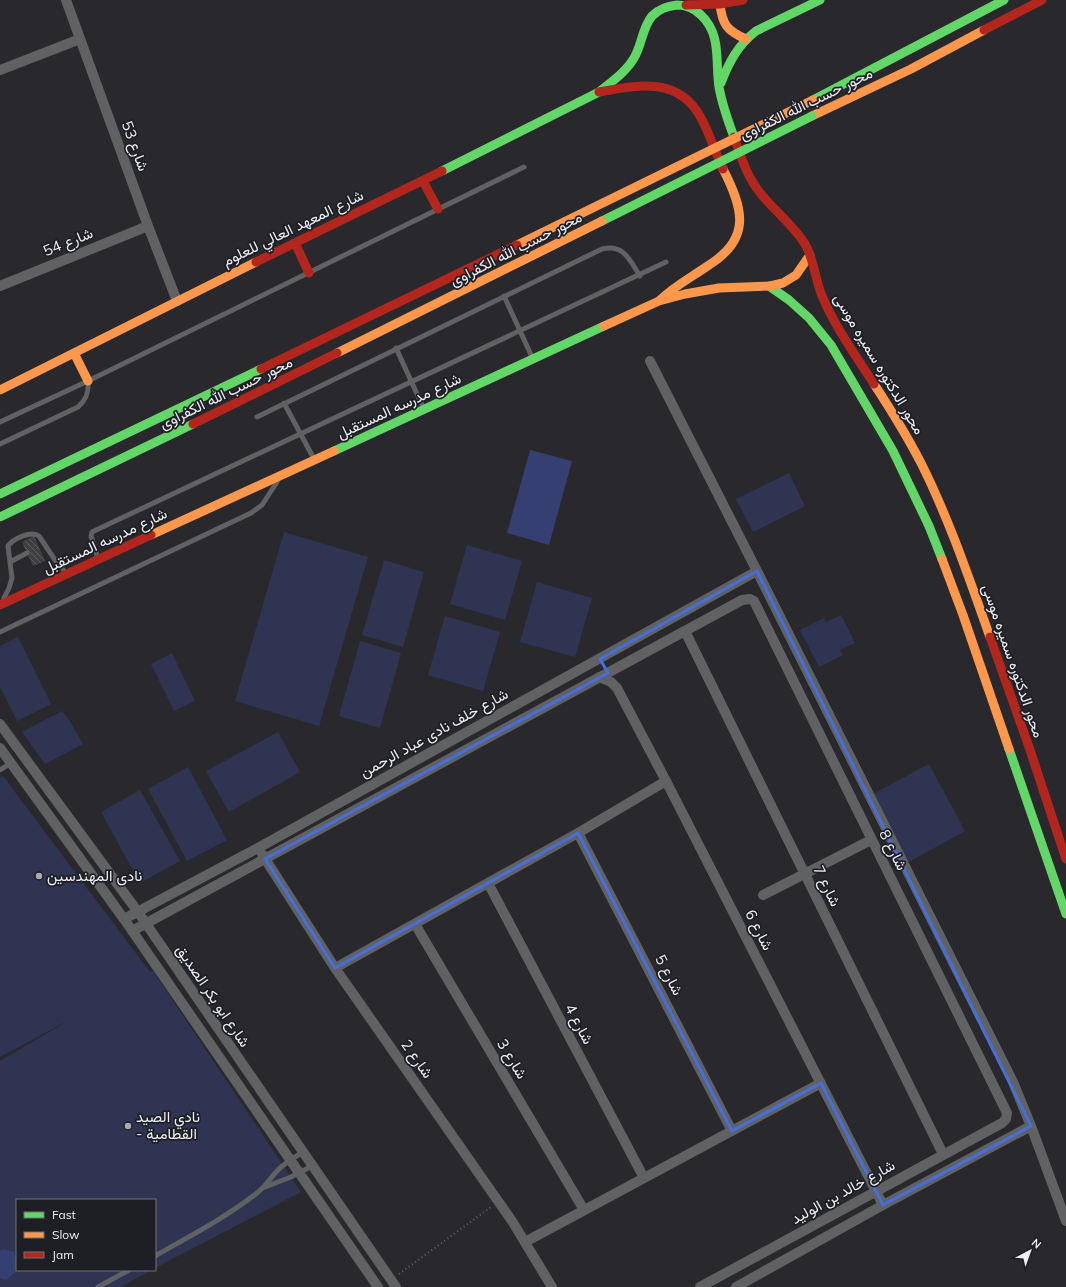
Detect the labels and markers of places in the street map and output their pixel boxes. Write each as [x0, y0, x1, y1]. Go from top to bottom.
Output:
place label: نادى المهندسين [47, 866, 142, 886]
marker: نادى المهندسين [34, 871, 44, 881]
place label: نادي الصيد - القطامية [136, 1107, 200, 1143]
marker: نادي الصيد - القطامية [123, 1121, 133, 1131]

